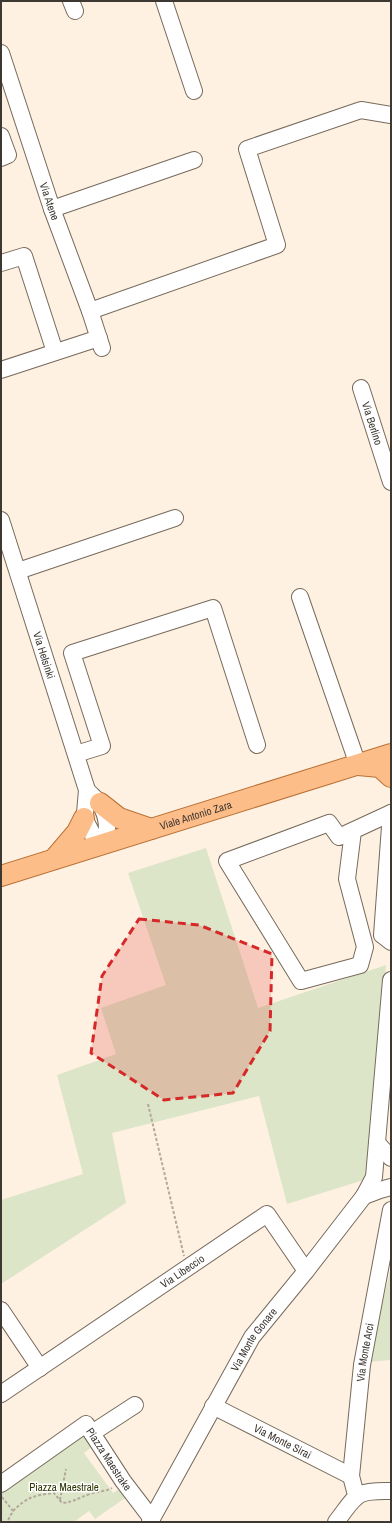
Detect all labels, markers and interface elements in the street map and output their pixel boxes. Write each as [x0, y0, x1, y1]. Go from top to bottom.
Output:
street label: Via Atene [37, 181, 63, 222]
street label: Via Berlino [359, 400, 386, 447]
street label: Via Helsinki [30, 630, 58, 681]
street label: Viale Antonio Zara [158, 797, 233, 833]
street label: Via Libeccio [158, 1251, 207, 1291]
street label: Via Monte Gonare [227, 1305, 280, 1374]
street label: Via Monte Arci [353, 1322, 377, 1382]
street label: Via Monte Sirai [251, 1421, 314, 1462]
street label: Piazza Maestrake [83, 1425, 135, 1493]
park label: Piazza Maestrale [29, 1480, 99, 1494]

